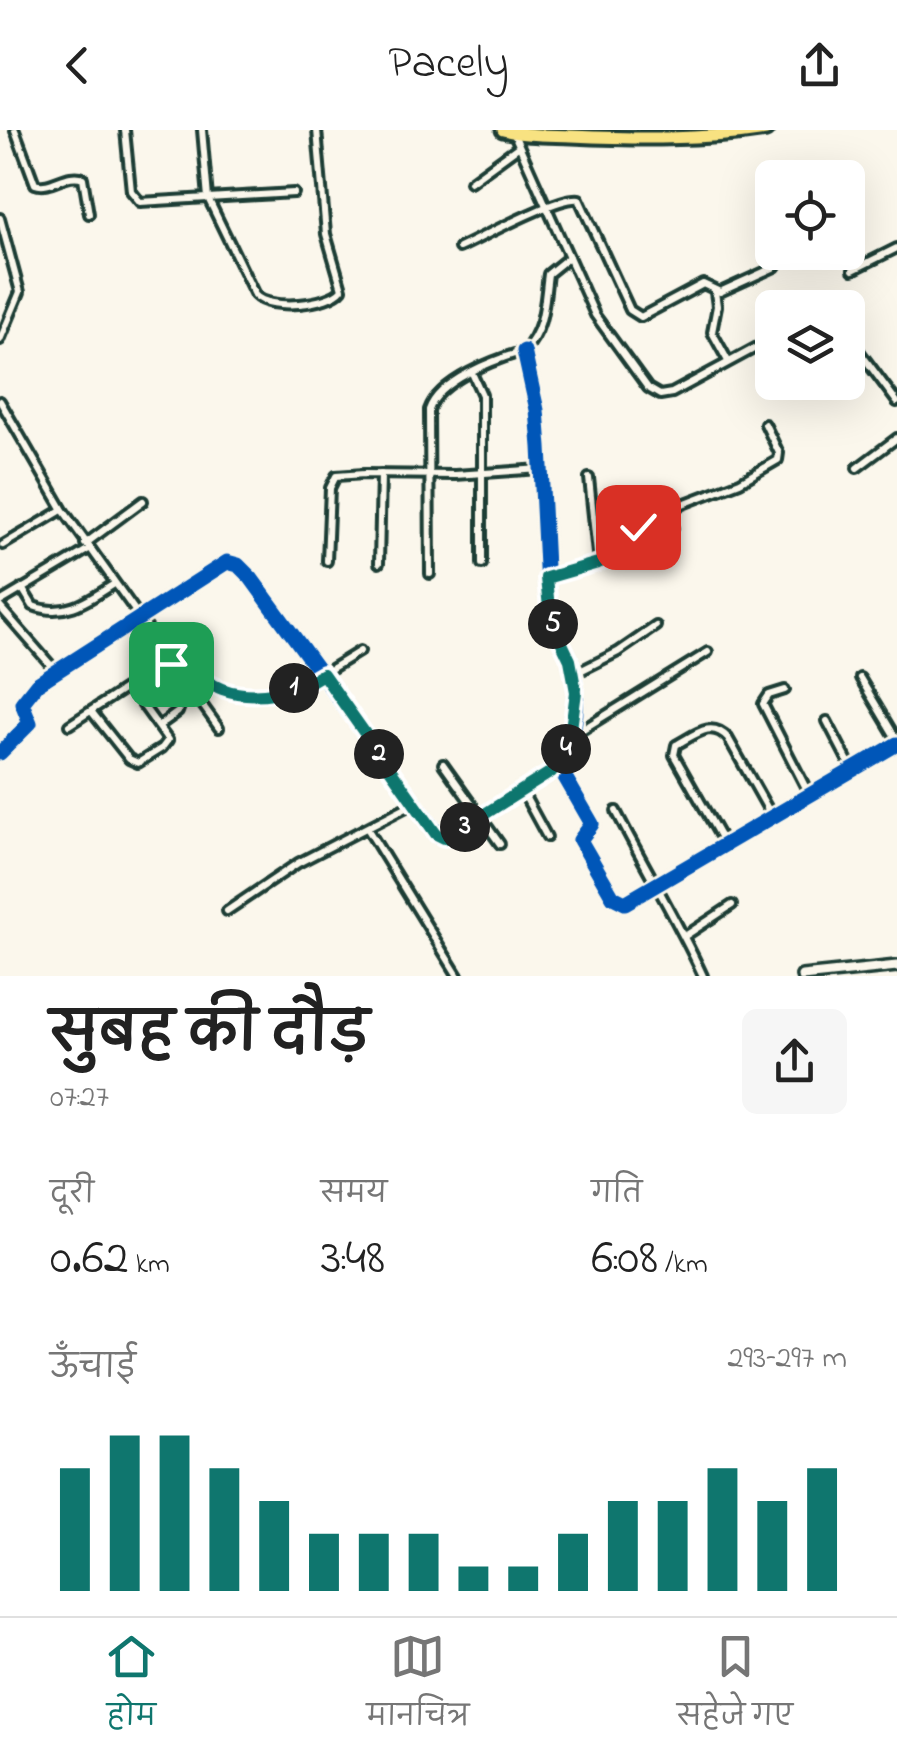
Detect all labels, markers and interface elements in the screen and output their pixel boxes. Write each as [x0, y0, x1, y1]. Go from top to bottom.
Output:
text: Pacely [388, 32, 509, 98]
icon: back [50, 38, 105, 93]
icon: share [792, 38, 847, 93]
map controls [755, 160, 865, 400]
button: locate [755, 160, 865, 270]
button: layers [755, 290, 865, 400]
pin [596, 485, 681, 570]
icon: check [611, 500, 666, 555]
pin: 5 [528, 599, 578, 649]
text: 5 [545, 603, 561, 644]
pin [129, 622, 214, 707]
icon: arrive [144, 637, 199, 692]
pin: 1 [269, 663, 319, 713]
text: 1 [290, 667, 298, 708]
pin: 4 [541, 724, 591, 774]
text: 4 [560, 728, 572, 769]
pin: 2 [354, 729, 404, 779]
text: 2 [372, 733, 386, 774]
pin: 3 [440, 802, 490, 852]
text: 3 [459, 806, 471, 847]
text: सुबह की दौड़ [50, 997, 369, 1077]
button: share [742, 1009, 847, 1114]
text: 07:27 [50, 1075, 109, 1122]
text: दूरी [50, 1175, 94, 1216]
text: समय [321, 1175, 387, 1216]
text: गति [591, 1175, 642, 1216]
text: 0.62 [50, 1223, 129, 1296]
text: 3:48 [321, 1223, 385, 1296]
text: 6:08 [591, 1223, 658, 1296]
text: km [129, 1245, 170, 1286]
text: /km [658, 1245, 708, 1286]
text: 293–297 m [727, 1336, 847, 1383]
text: ऊँचाई [50, 1346, 136, 1393]
tab: होम [104, 1629, 159, 1746]
tab: मानचित्र [367, 1629, 469, 1746]
tab: सहेजे गए [677, 1629, 793, 1746]

